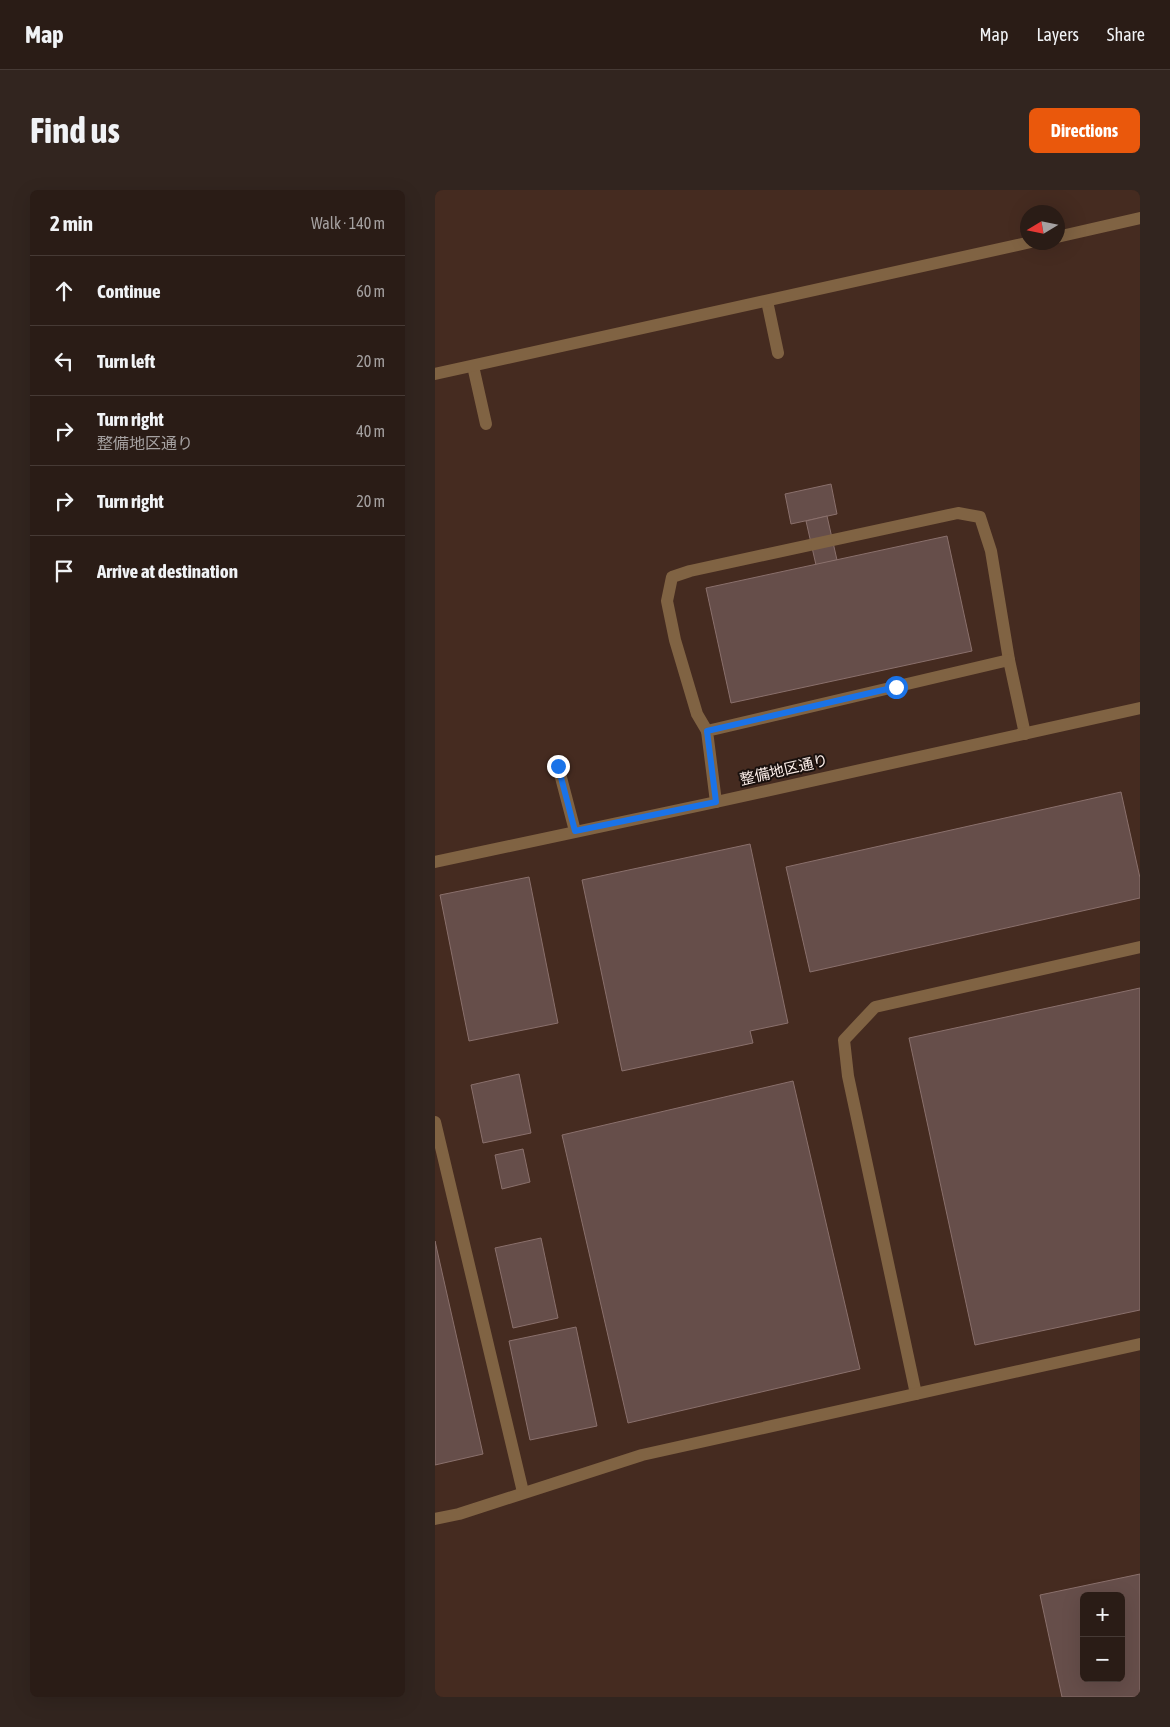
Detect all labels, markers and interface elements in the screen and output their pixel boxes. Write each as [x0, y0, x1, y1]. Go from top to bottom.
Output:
text: Map [25, 21, 64, 48]
text: Map [979, 24, 1008, 45]
text: Layers [1036, 24, 1079, 45]
text: Share [1107, 24, 1145, 45]
button: Directions [1029, 108, 1140, 153]
text: Find us [30, 110, 120, 150]
north arrow [1020, 205, 1065, 250]
text: 2 min [50, 211, 93, 235]
text: Walk · 140 m [311, 214, 385, 232]
icon: ahead [50, 277, 78, 305]
text: Continue [97, 280, 161, 302]
text: 60 m [356, 282, 385, 300]
icon: left [50, 347, 78, 375]
text: Turn left [97, 350, 155, 372]
text: 20 m [356, 352, 385, 370]
text: Turn right [97, 408, 164, 430]
icon: right [50, 417, 78, 445]
text: 40 m [356, 422, 385, 440]
text: 整備地区通り [97, 434, 193, 452]
icon: right [50, 487, 78, 515]
text: Turn right [97, 490, 164, 512]
text: 20 m [356, 492, 385, 510]
icon: arrive [50, 557, 78, 585]
text: Arrive at destination [97, 560, 238, 582]
route start [885, 676, 908, 699]
street label: 整備地区通り [738, 751, 830, 788]
route end [547, 755, 570, 778]
map controls [1080, 1592, 1125, 1682]
button: + [1080, 1592, 1125, 1637]
button: − [1080, 1637, 1125, 1682]

